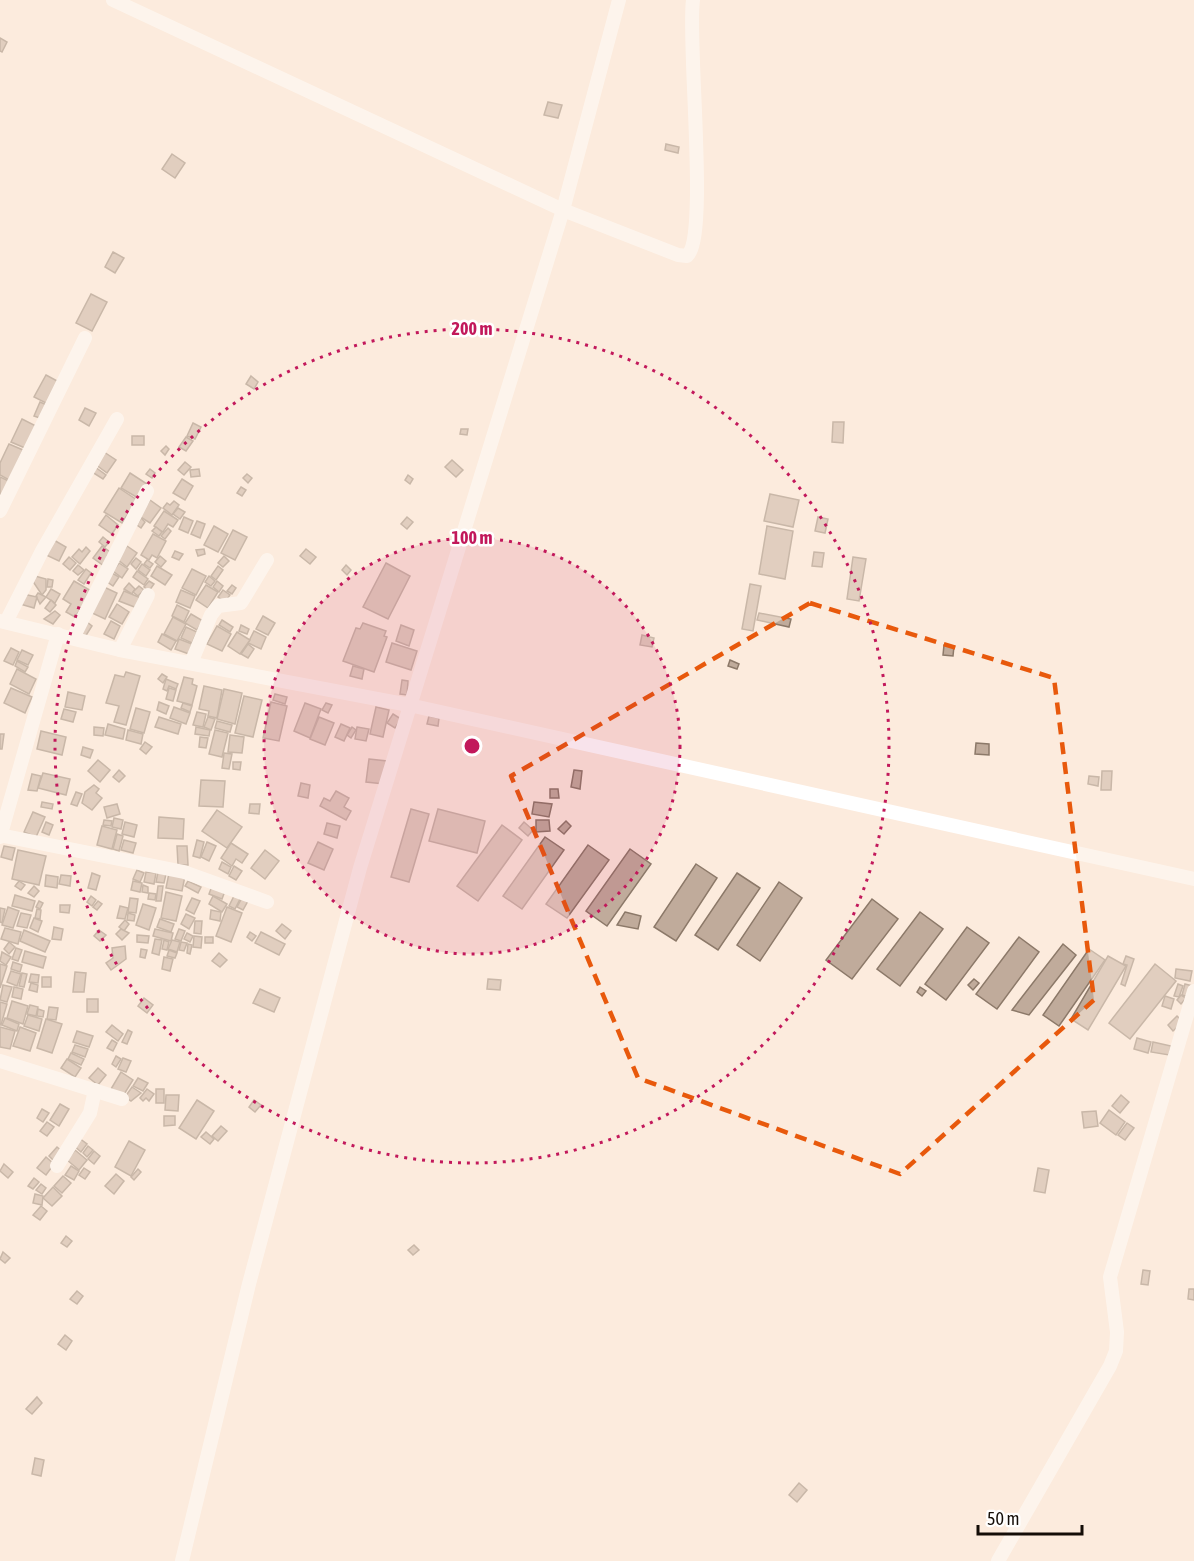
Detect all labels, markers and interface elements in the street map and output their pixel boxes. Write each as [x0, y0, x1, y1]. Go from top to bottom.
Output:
text: 200 m [452, 318, 492, 339]
text: 100 m [452, 527, 492, 548]
centre of rings [462, 736, 482, 756]
scale bar [978, 1498, 1082, 1536]
text: 50 m [987, 1508, 1019, 1529]

